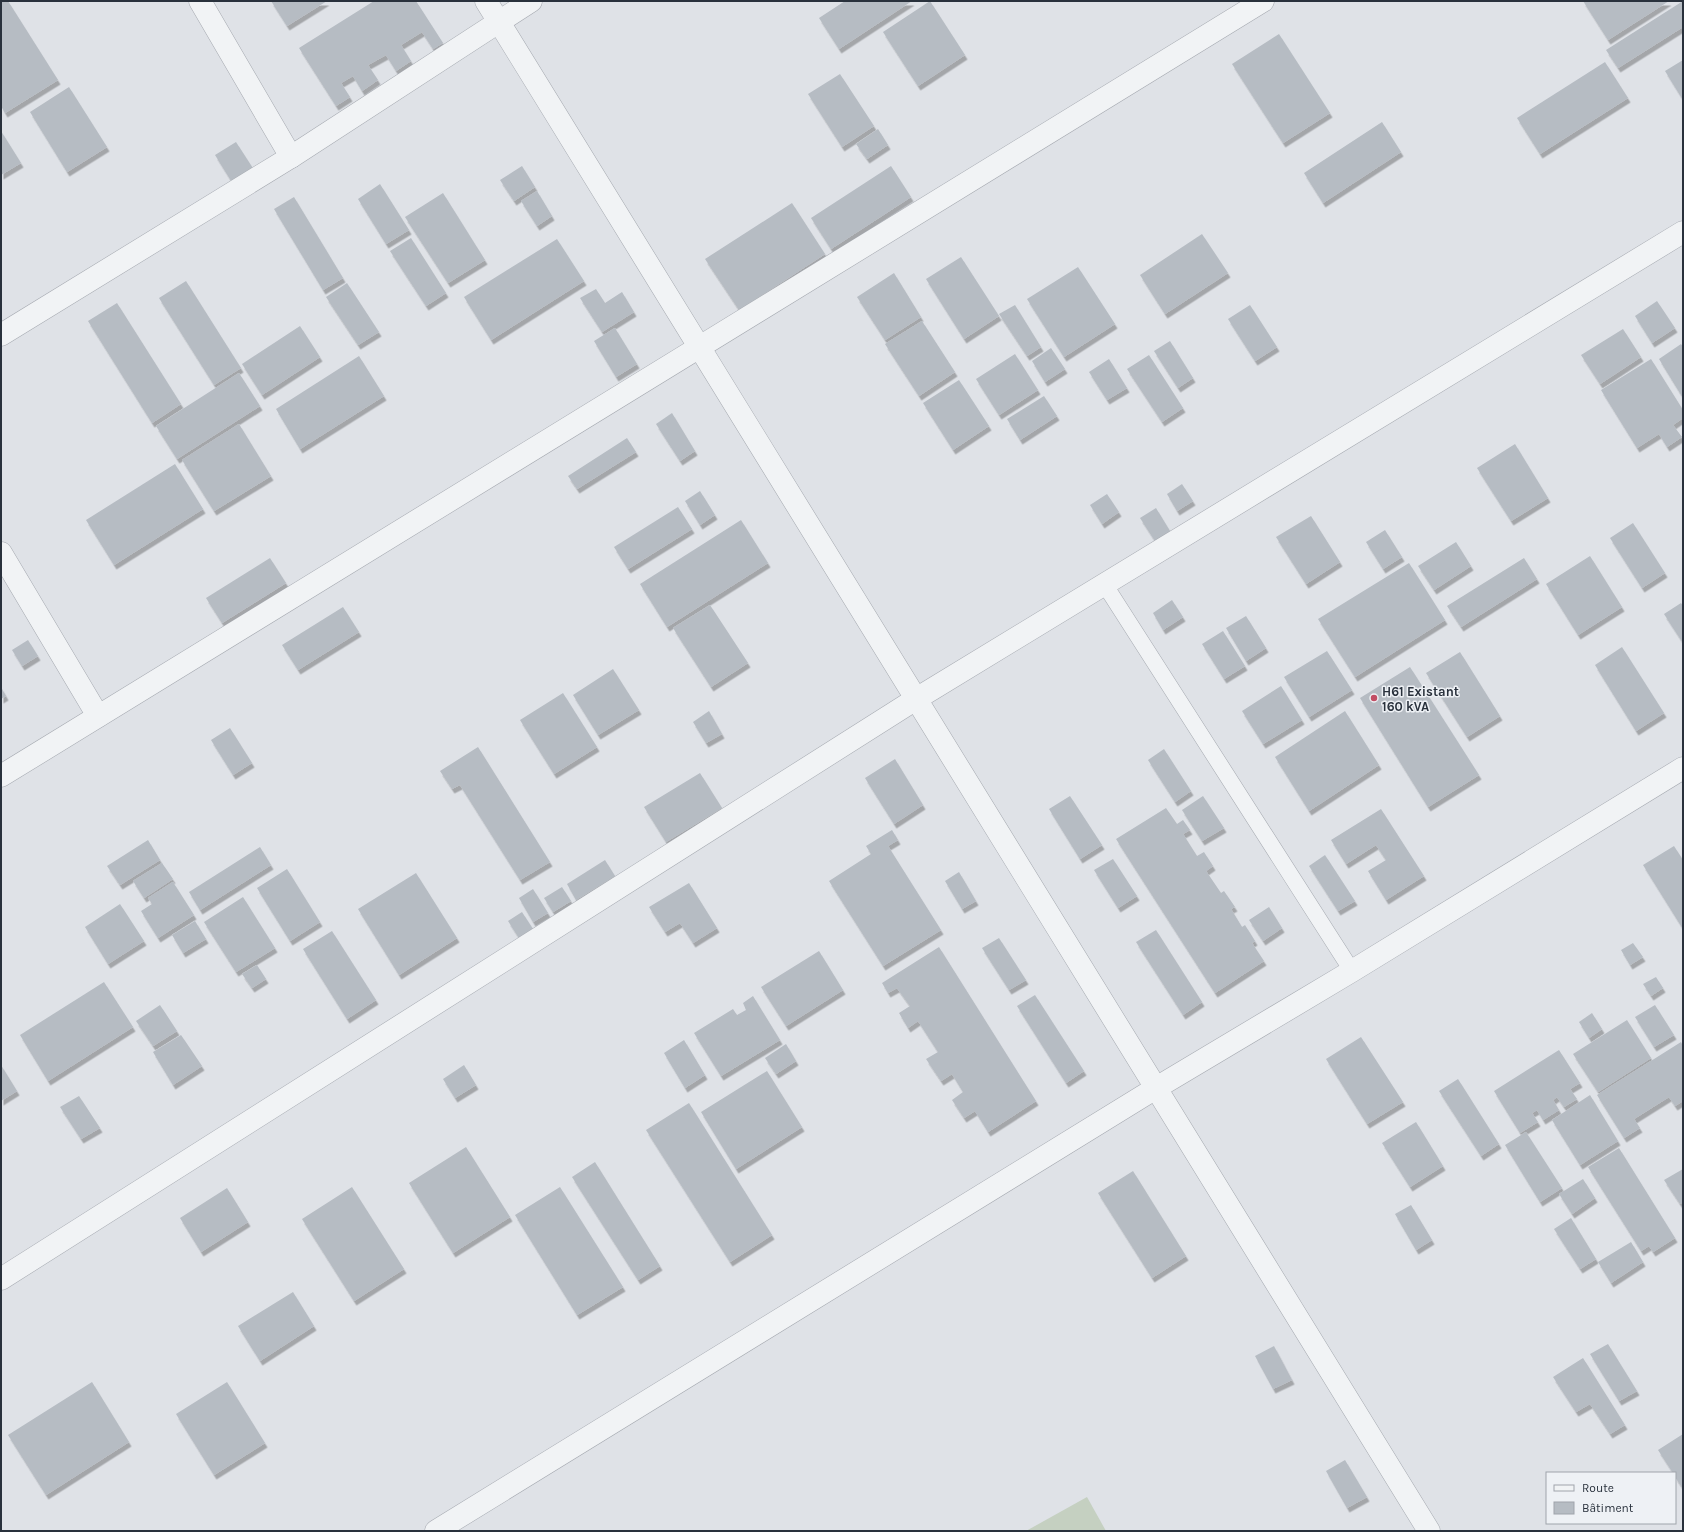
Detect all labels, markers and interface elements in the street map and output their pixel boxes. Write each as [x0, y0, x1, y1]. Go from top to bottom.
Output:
place label: H61 Existant 160 kVA [1382, 684, 1459, 714]
marker: H61 Existant 160 kVA [1369, 693, 1379, 703]
legend [1546, 1472, 1676, 1524]
text: Route [1582, 1481, 1614, 1495]
text: Bâtiment [1582, 1501, 1634, 1515]

